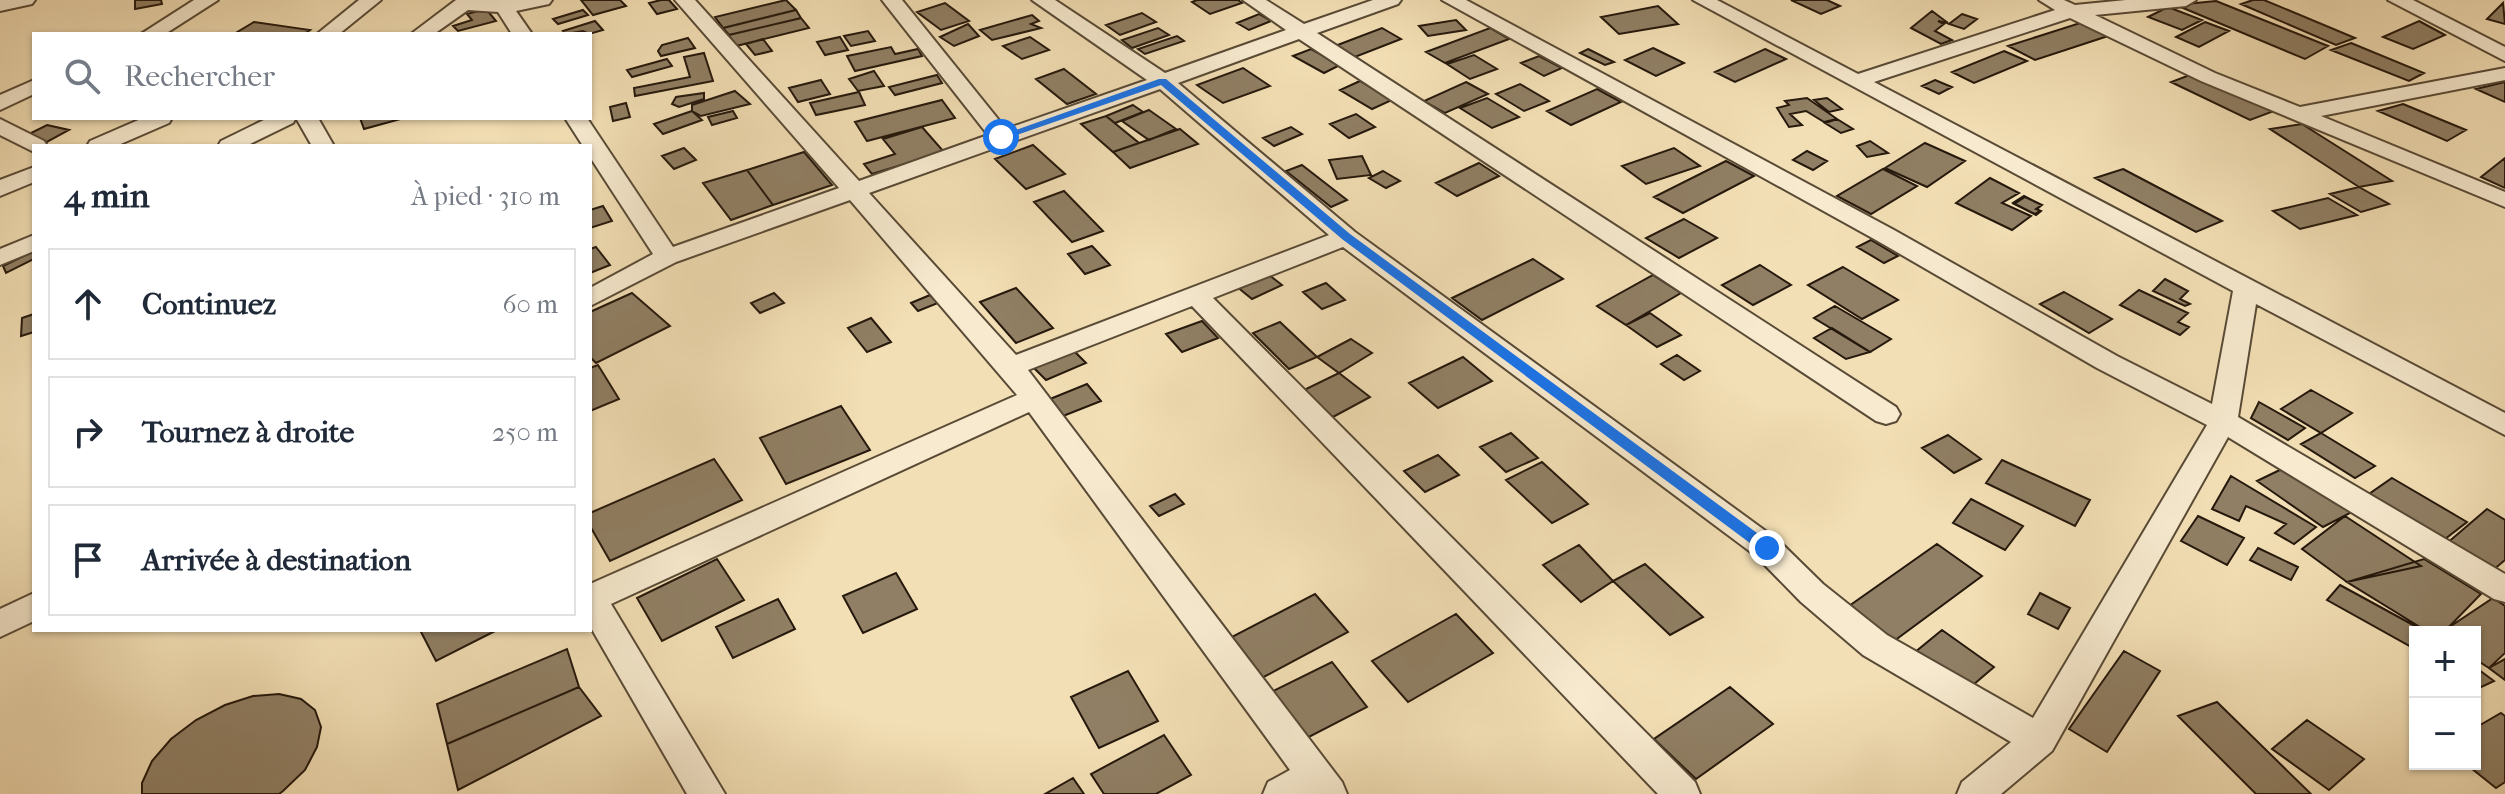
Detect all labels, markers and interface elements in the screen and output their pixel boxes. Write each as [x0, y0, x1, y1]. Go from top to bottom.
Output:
search box [32, 32, 592, 120]
icon: search [60, 54, 104, 98]
text: Rechercher [124, 59, 275, 94]
route start [983, 119, 1019, 155]
text: 4 min [64, 176, 149, 216]
text: À pied · 310 m [411, 181, 560, 212]
icon: ahead [66, 282, 110, 326]
text: Continuez [142, 287, 276, 322]
text: 60 m [502, 289, 558, 320]
icon: right [66, 410, 110, 454]
text: Tournez à droite [142, 415, 354, 450]
text: 250 m [492, 417, 558, 448]
route end [1749, 530, 1785, 566]
icon: arrive [66, 538, 110, 582]
text: Arrivée à destination [142, 543, 411, 578]
map controls [2409, 626, 2481, 770]
button: + [2409, 626, 2481, 698]
button: − [2409, 698, 2481, 770]

